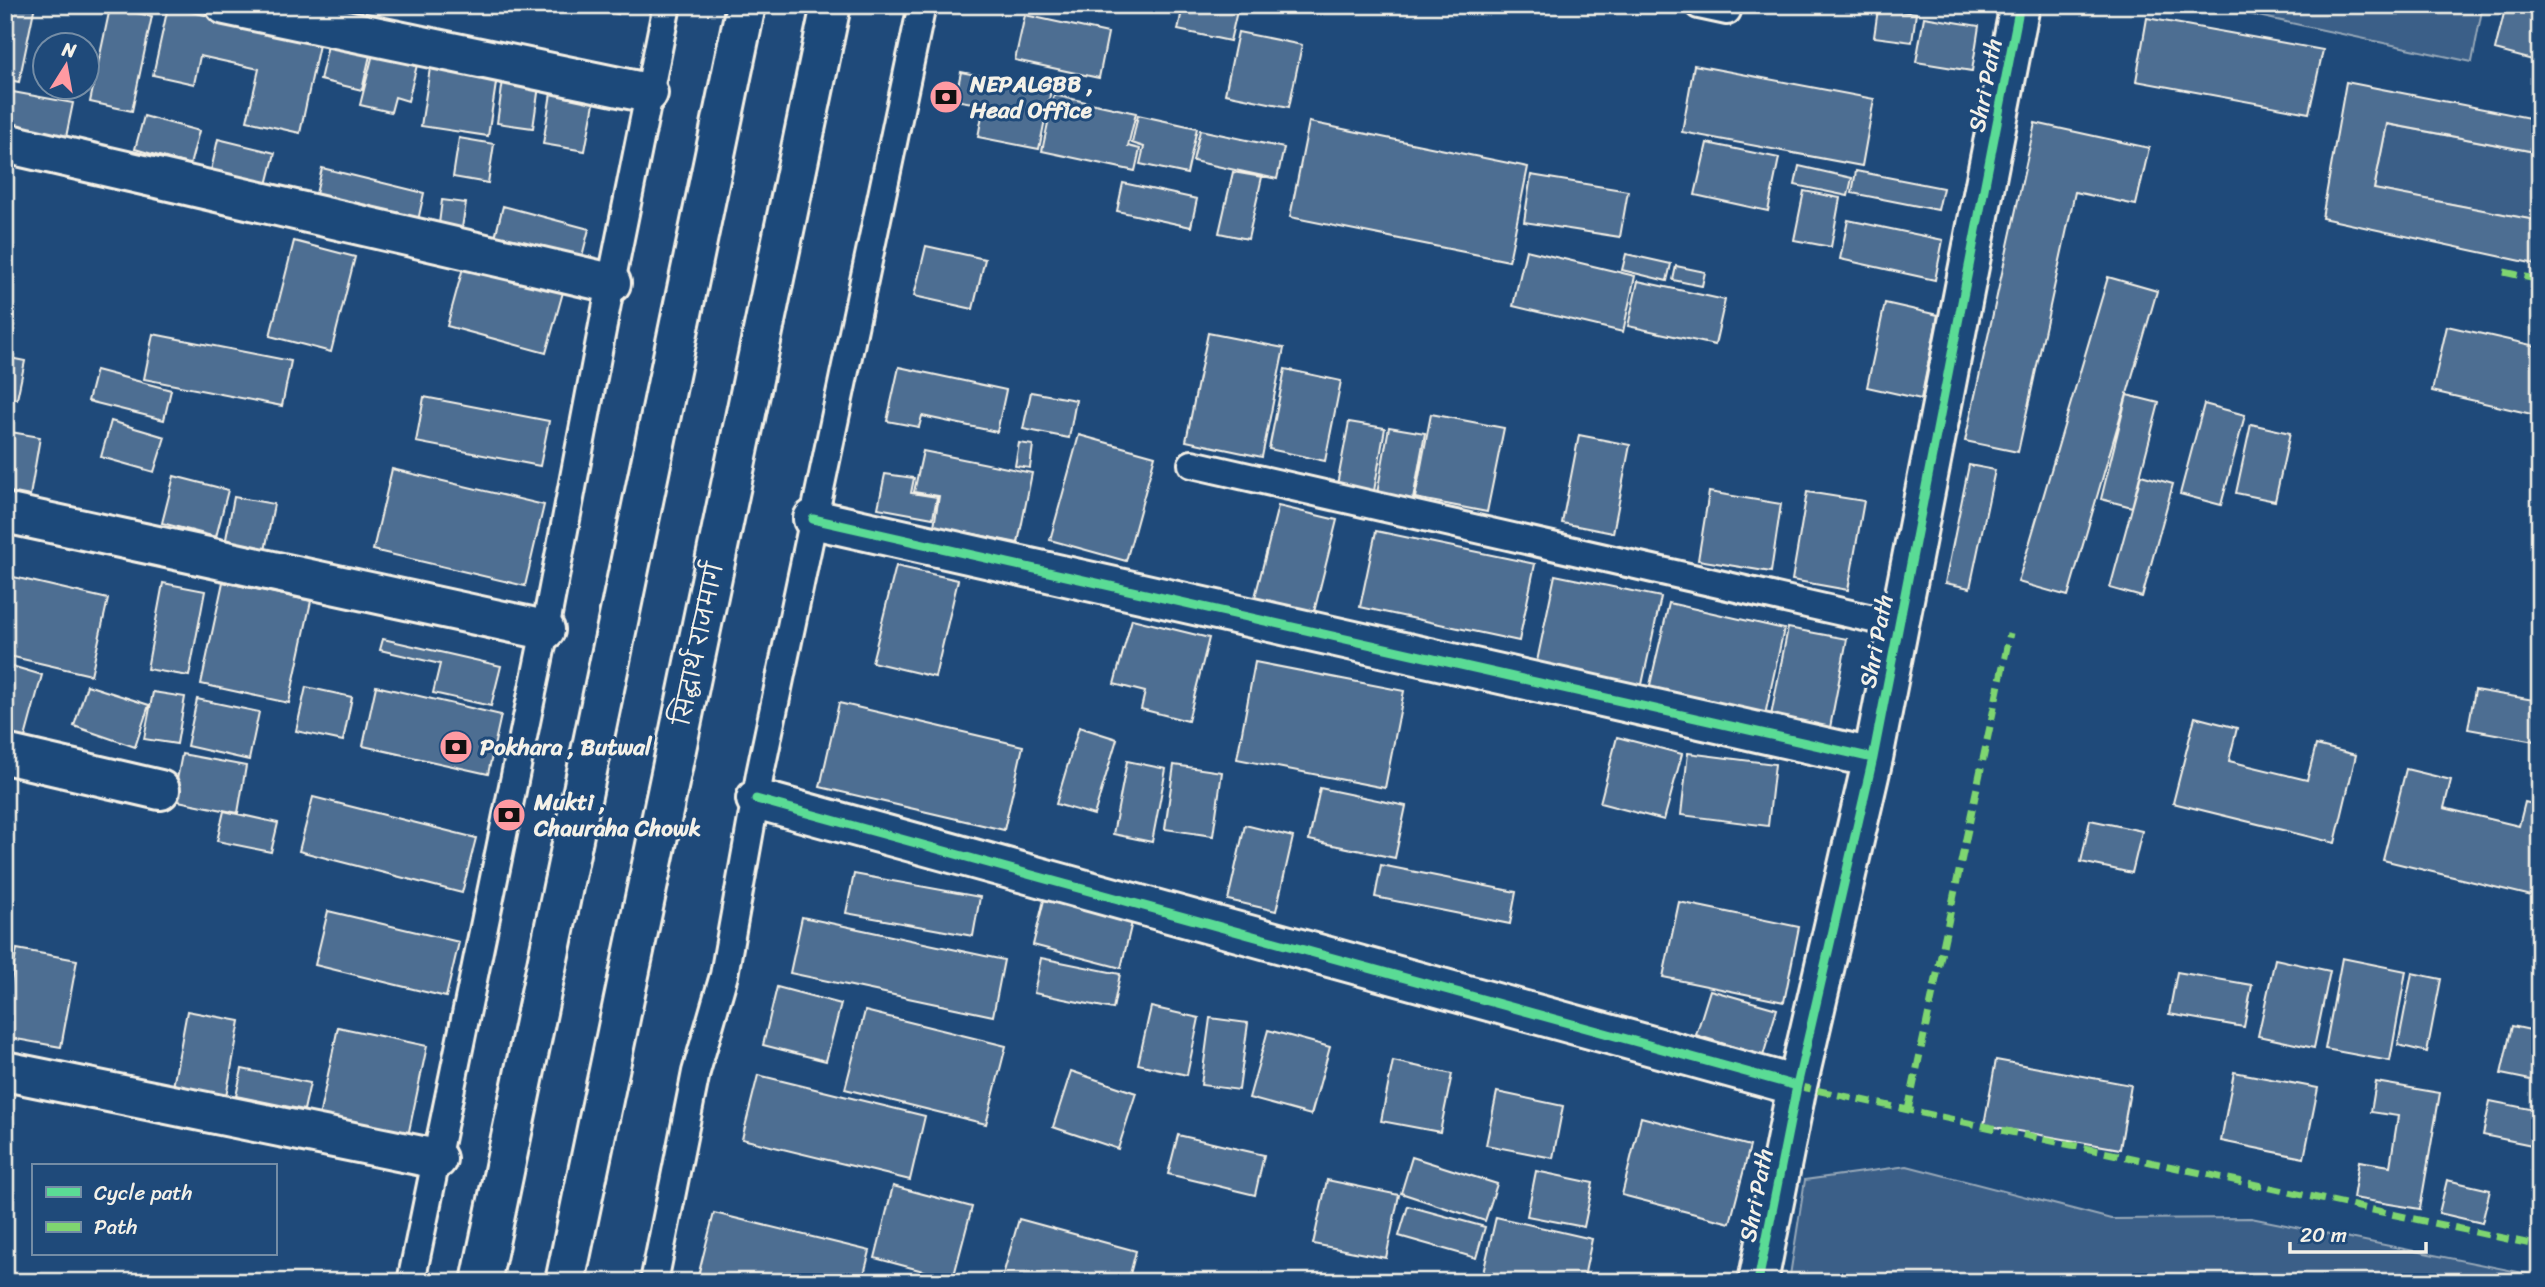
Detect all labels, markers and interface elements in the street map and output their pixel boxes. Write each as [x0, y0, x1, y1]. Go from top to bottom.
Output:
north arrow [32, 32, 102, 102]
text: N [59, 32, 80, 67]
street label: Shri Path [1956, 35, 2015, 135]
place label: NEPALGBB , Head Office [969, 64, 1094, 131]
bank icon: NEPALGBB , Head Office [927, 78, 965, 116]
street label: सिद्धार्थ राजमार्ग [661, 557, 736, 731]
street label: Shri Path [1847, 591, 1906, 691]
place label: Pokhara , Butwal [480, 727, 653, 768]
bank icon: Pokhara , Butwal [437, 728, 475, 766]
place label: Mukti , Chauraha Chowk [533, 782, 701, 849]
bank icon: Mukti , Chauraha Chowk [490, 796, 528, 834]
street label: Shri Path [1727, 1145, 1786, 1245]
legend [32, 1164, 276, 1256]
text: Cycle path [94, 1174, 193, 1212]
text: Path [94, 1208, 137, 1246]
scale bar [2290, 1210, 2426, 1254]
text: 20 m [2300, 1216, 2347, 1254]

